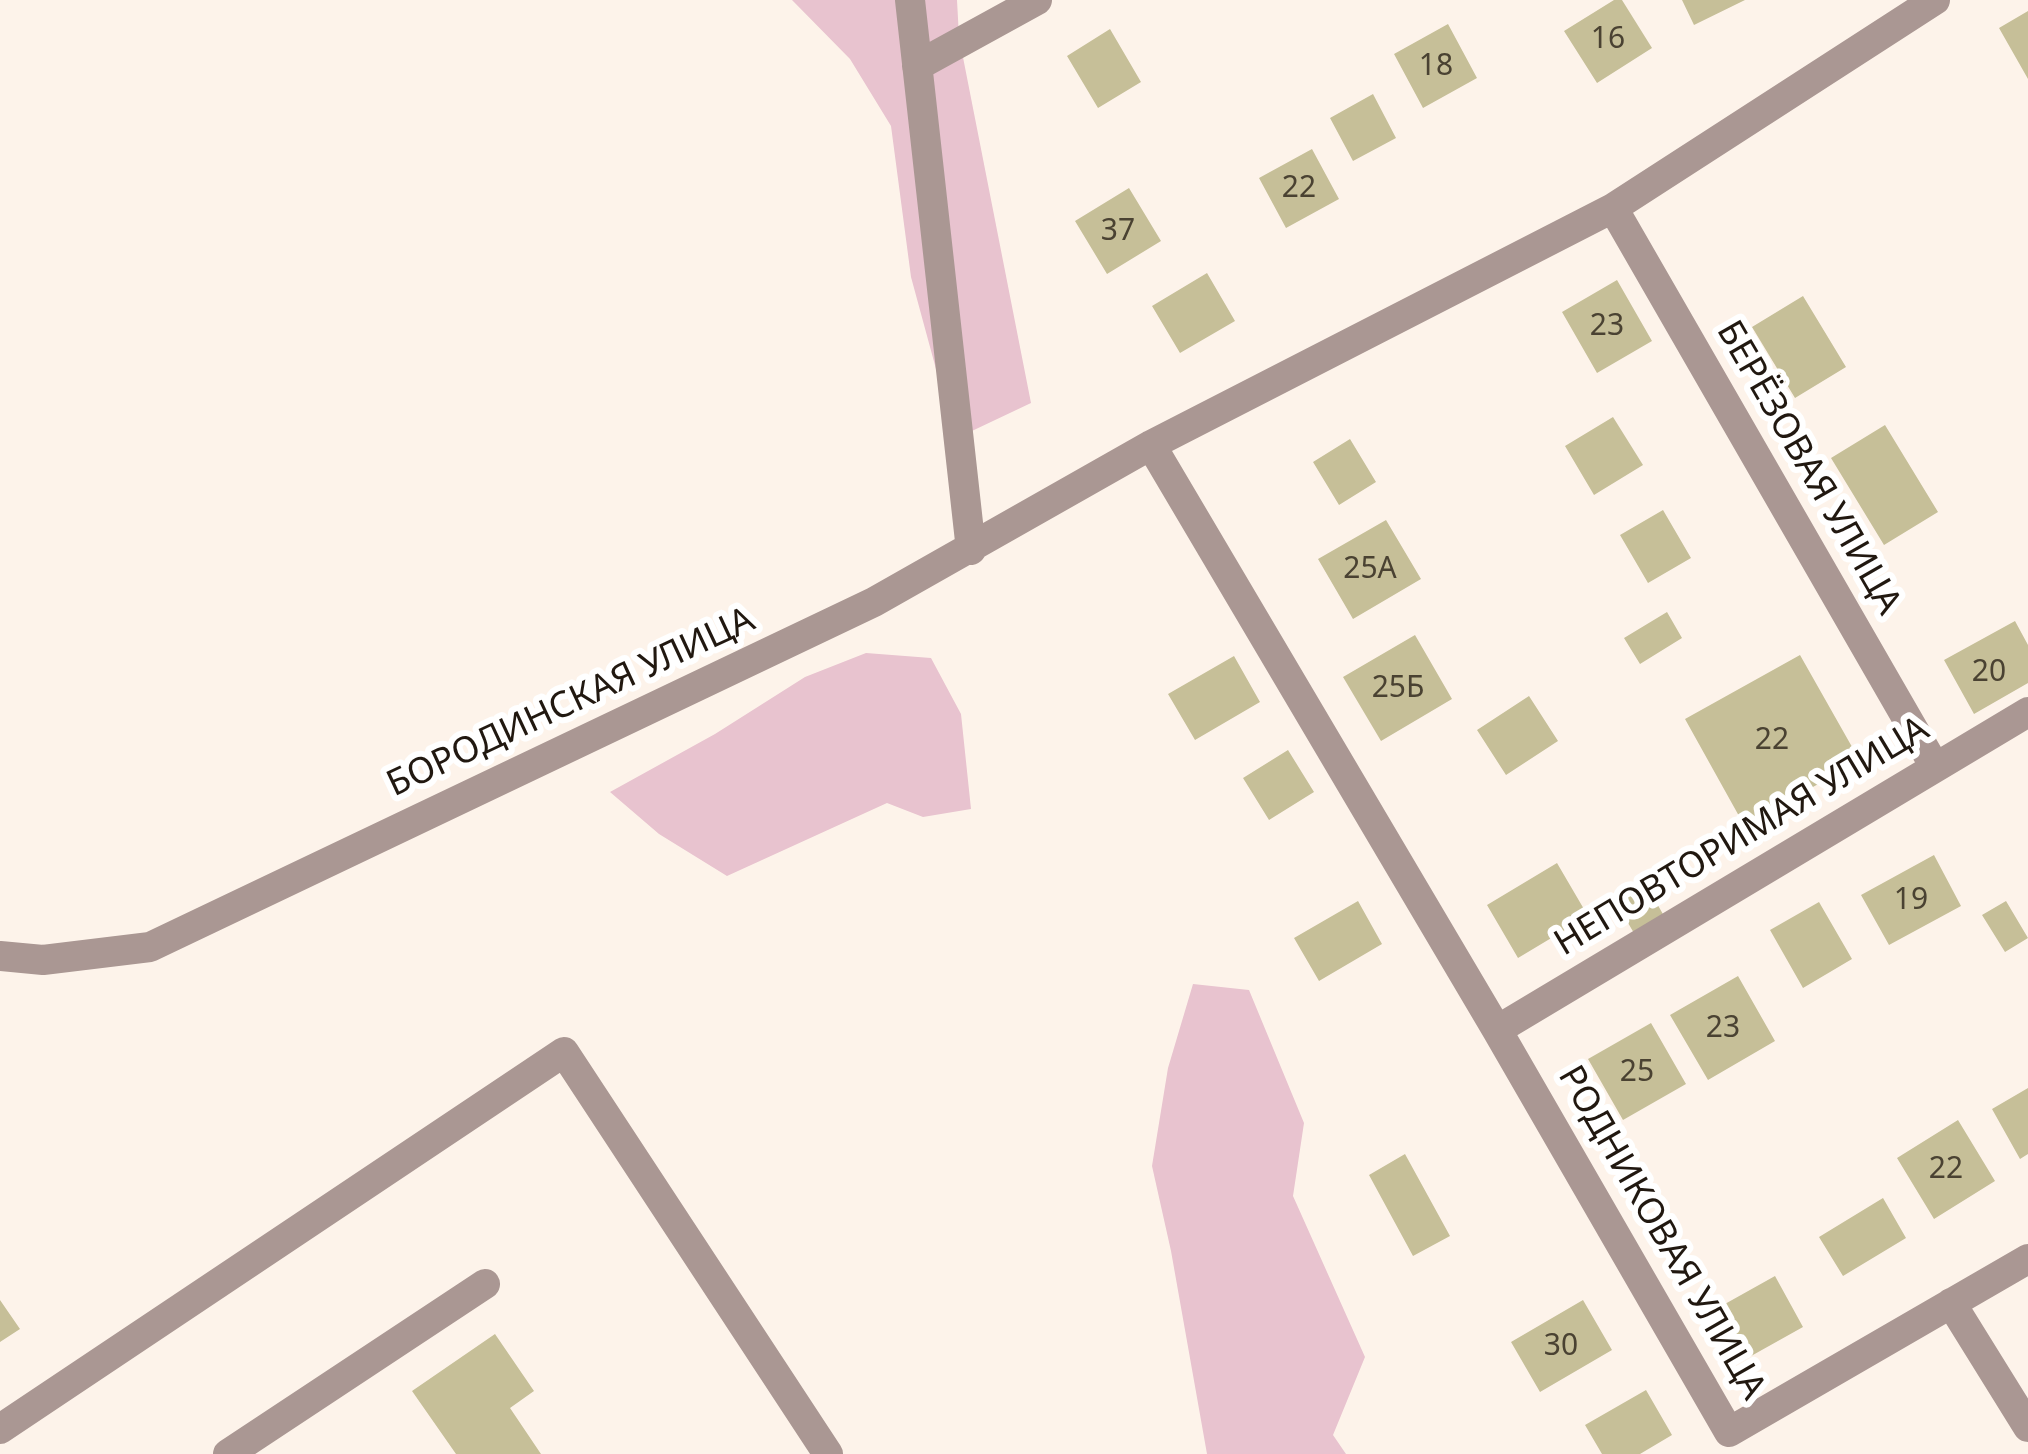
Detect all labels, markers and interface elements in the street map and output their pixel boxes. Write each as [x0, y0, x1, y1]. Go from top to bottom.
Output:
house number: 16 [1591, 21, 1625, 57]
house number: 18 [1419, 48, 1453, 84]
house number: 22 [1282, 170, 1316, 206]
house number: 37 [1101, 213, 1135, 249]
house number: 23 [1590, 308, 1624, 344]
street label: БЕРЁЗОВАЯ УЛИЦА [1706, 314, 1910, 622]
house number: 25А [1343, 551, 1397, 587]
street label: БОРОДИНСКАЯ УЛИЦА [380, 599, 762, 807]
house number: 20 [1972, 654, 2006, 690]
house number: 25Б [1372, 670, 1424, 706]
street label: НЕПОВТОРИМАЯ УЛИЦА [1547, 708, 1937, 966]
house number: 22 [1755, 722, 1789, 758]
house number: 19 [1894, 882, 1928, 918]
house number: 23 [1706, 1010, 1740, 1046]
house number: 25 [1620, 1054, 1654, 1090]
street label: РОДНИКОВАЯ УЛИЦА [1548, 1059, 1774, 1407]
house number: 22 [1929, 1151, 1963, 1187]
house number: 30 [1544, 1328, 1578, 1364]

